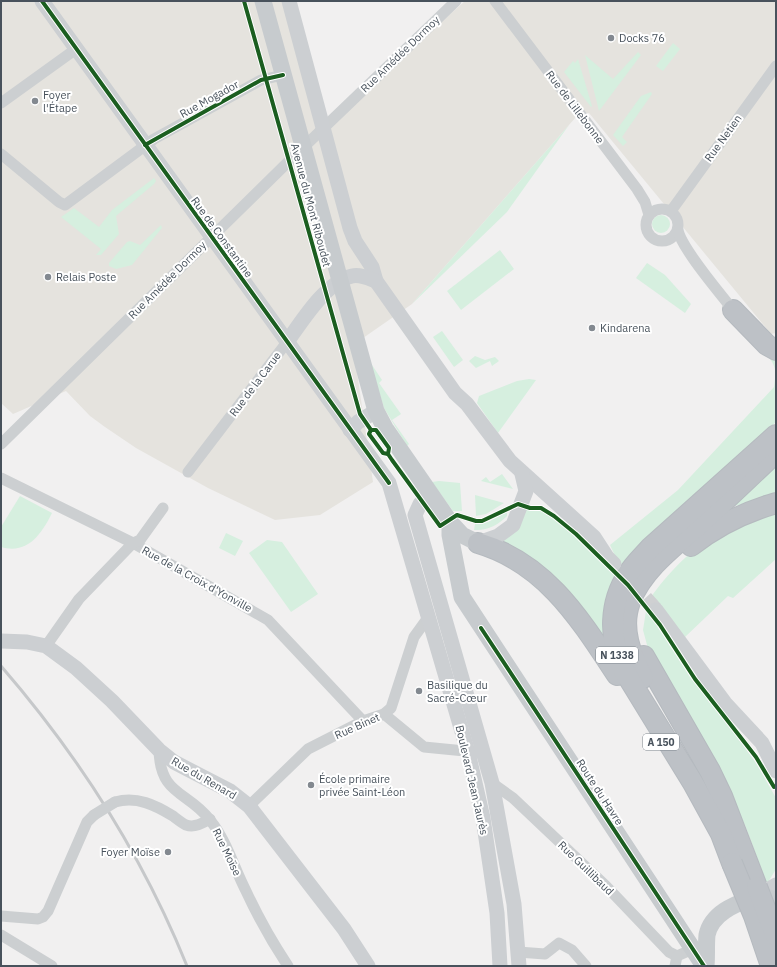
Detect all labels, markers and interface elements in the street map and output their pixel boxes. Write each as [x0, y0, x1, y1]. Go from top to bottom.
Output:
street label: Rue Amédée Dormoy [358, 12, 443, 95]
place label: Docks 76 [619, 31, 665, 45]
marker: Docks 76 [606, 33, 616, 43]
street label: Rue de Lillebonne [543, 68, 607, 146]
street label: Rue Mogador [177, 77, 241, 121]
place label: Foyer l'Étape [43, 88, 77, 115]
marker: Foyer l'Étape [30, 96, 40, 106]
street label: Rue Netien [701, 112, 745, 164]
street label: Avenue du Mont Riboudet [288, 142, 334, 268]
street label: Rue de Constantine [188, 194, 256, 280]
street label: Rue Amédée Dormoy [125, 238, 209, 322]
place label: Relais Poste [56, 270, 116, 284]
marker: Relais Poste [43, 272, 53, 282]
place label: Kindarena [600, 321, 650, 335]
marker: Kindarena [587, 323, 597, 333]
street label: Rue de la Carue [226, 349, 284, 419]
street label: Rue de la Croix d'Yonville [139, 543, 255, 615]
road number: N 1338 [596, 647, 638, 663]
place label: Basilique du Sacré-Cœur [427, 678, 488, 705]
marker: Basilique du Sacré-Cœur [414, 686, 424, 696]
street label: Rue Binet [332, 710, 382, 742]
street label: Boulevard Jean Jaurès [453, 724, 491, 836]
road number: A 150 [643, 734, 679, 750]
street label: Rue du Renard [169, 754, 239, 802]
street label: Route du Havre [573, 756, 627, 828]
place label: École primaire privée Saint-Léon [319, 772, 405, 799]
marker: École primaire privée Saint-Léon [306, 780, 316, 790]
street label: Rue Moïse [209, 826, 245, 878]
street label: Rue Guillibaud [555, 838, 617, 898]
place label: Foyer Moïse [101, 845, 160, 859]
marker: Foyer Moïse [163, 847, 173, 857]

